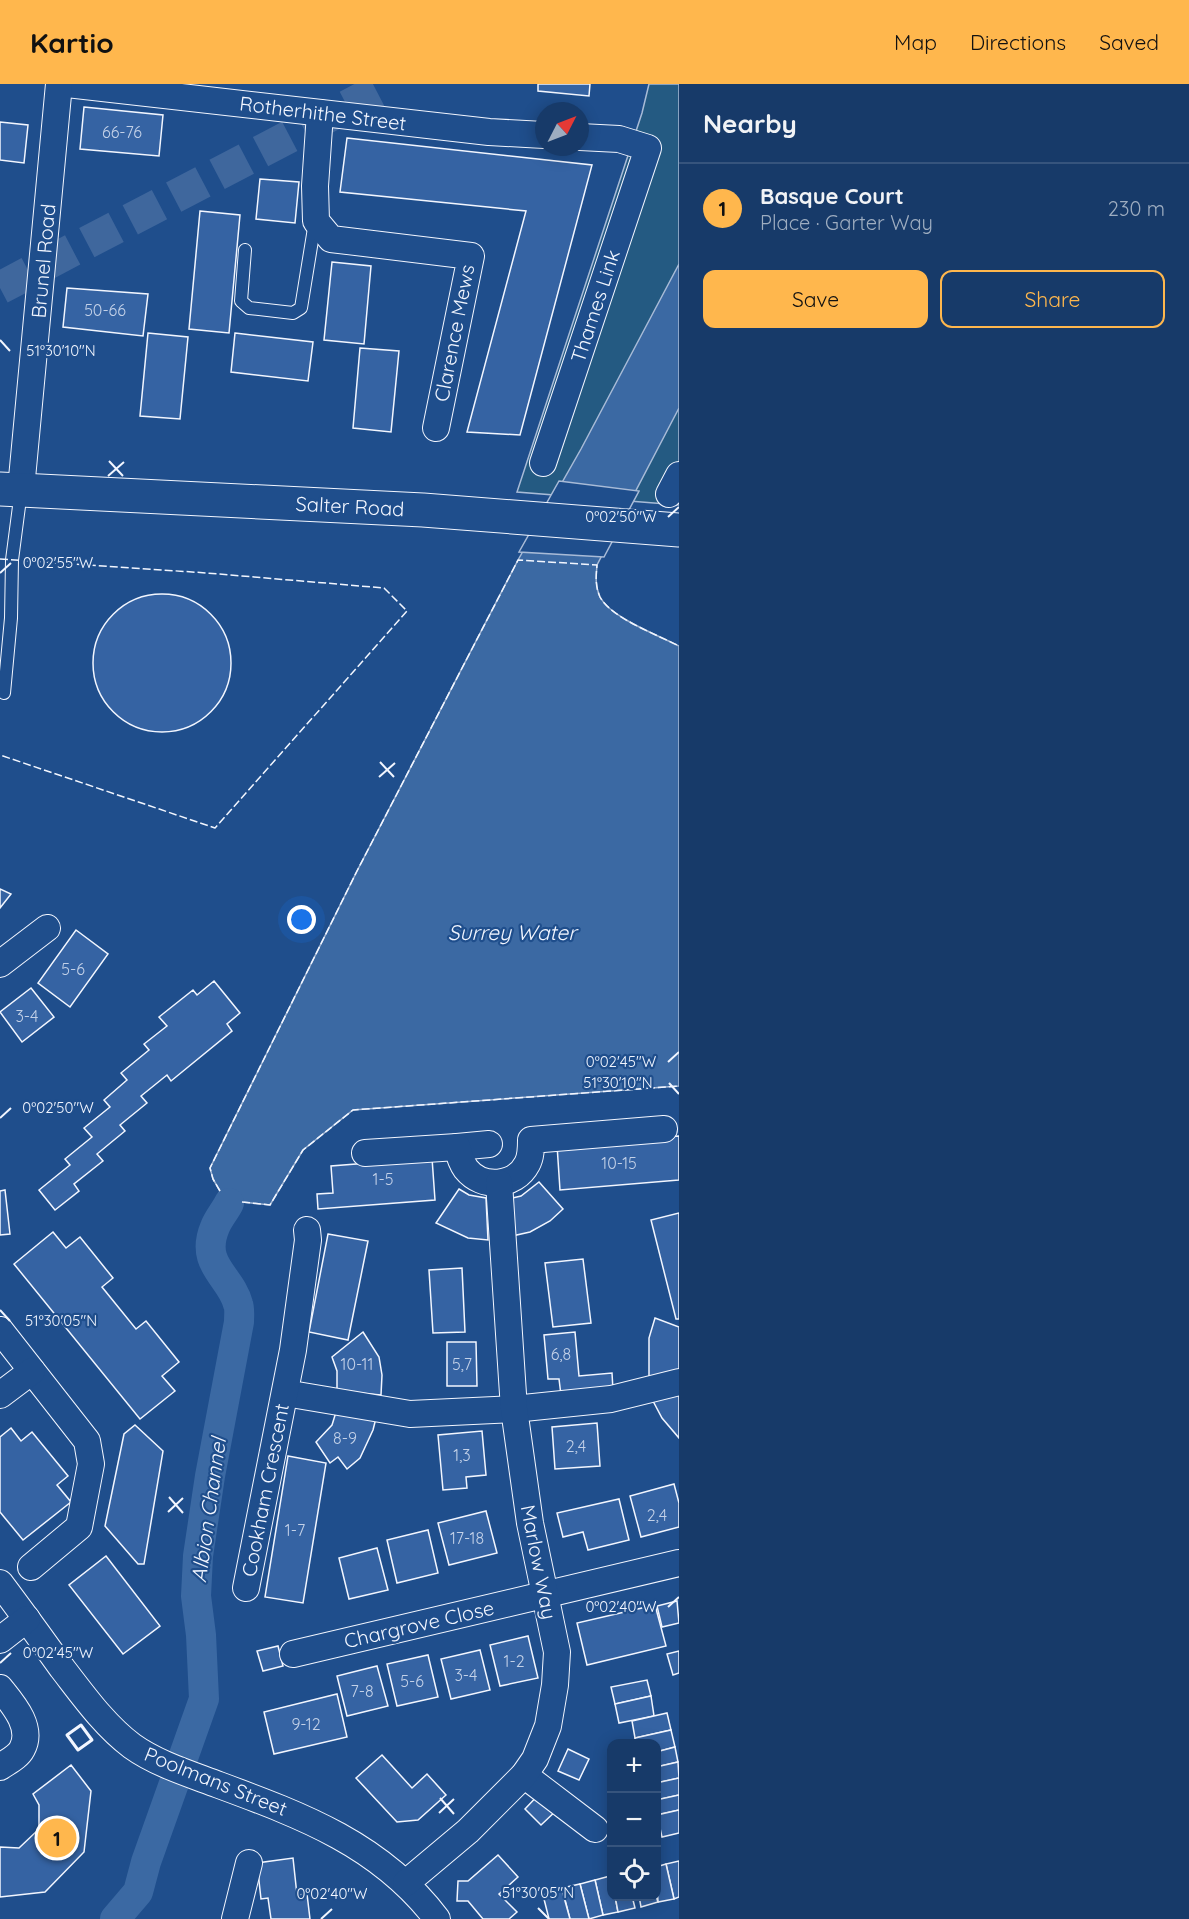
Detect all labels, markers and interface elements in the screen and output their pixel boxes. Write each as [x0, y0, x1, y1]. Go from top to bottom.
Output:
text: Kartio [30, 25, 114, 60]
text: Map [894, 29, 937, 55]
text: Directions [970, 29, 1066, 55]
text: Saved [1099, 29, 1159, 55]
street label: Rotherhithe Street [238, 90, 408, 136]
north arrow [535, 102, 589, 156]
text: Nearby [703, 107, 797, 140]
house number: 66-76 [102, 122, 142, 142]
text: Basque Court [760, 182, 904, 210]
text: 1 [719, 196, 726, 221]
text: 230 m [1108, 196, 1165, 221]
street label: Brunel Road [26, 203, 60, 319]
text: Place · Garter Way [760, 210, 933, 235]
street label: Thames Link [565, 246, 625, 366]
street label: Clarence Mews [428, 262, 480, 404]
button: Save [703, 270, 928, 328]
button: Share [940, 270, 1165, 328]
house number: 50-66 [84, 300, 126, 320]
text: 51°30'10"N [26, 341, 96, 360]
street label: Salter Road [295, 491, 405, 521]
text: 0°02'50"W [585, 507, 657, 526]
text: 0°02'55"W [23, 553, 94, 572]
your location [287, 905, 316, 934]
water label: Surrey Water [448, 919, 579, 945]
house number: 5-6 [61, 959, 85, 979]
house number: 3-4 [15, 1006, 39, 1026]
text: 0°02'45"W [586, 1052, 657, 1071]
text: 51°30'10"N [583, 1073, 653, 1092]
text: 0°02'50"W [22, 1098, 94, 1117]
house number: 10-15 [601, 1153, 637, 1173]
house number: 1-5 [373, 1169, 393, 1189]
text: 51°30'05"N [25, 1311, 97, 1330]
house number: 6,8 [551, 1344, 571, 1364]
house number: 10-11 [341, 1354, 373, 1374]
house number: 5,7 [452, 1354, 472, 1374]
street label: Cookham Crescent [236, 1401, 294, 1579]
house number: 8-9 [333, 1428, 357, 1448]
water label: Albion Channel [185, 1434, 231, 1584]
house number: 2,4 [566, 1436, 586, 1456]
house number: 1,3 [453, 1445, 471, 1465]
street label: Marlow Way [516, 1503, 562, 1621]
house number: 2,4 [647, 1505, 667, 1525]
house number: 1-7 [285, 1520, 305, 1540]
house number: 17-18 [450, 1528, 484, 1548]
street label: Chargrove Close [342, 1595, 496, 1653]
text: 0°02'40"W [585, 1597, 657, 1616]
text: 0°02'45"W [23, 1643, 94, 1662]
house number: 1-2 [503, 1651, 525, 1671]
house number: 3-4 [454, 1665, 478, 1685]
house number: 5-6 [400, 1671, 424, 1691]
house number: 7-8 [350, 1681, 374, 1701]
house number: 9-12 [291, 1714, 321, 1734]
map controls [607, 1739, 661, 1901]
button: + [607, 1739, 661, 1793]
street label: Poolmans Street [141, 1741, 291, 1821]
button: − [607, 1793, 661, 1847]
pin: 1 [38, 1816, 76, 1860]
button: locate [607, 1847, 661, 1901]
text: 51°30'05"N [502, 1883, 574, 1902]
text: 0°02'40"W [296, 1884, 368, 1903]

